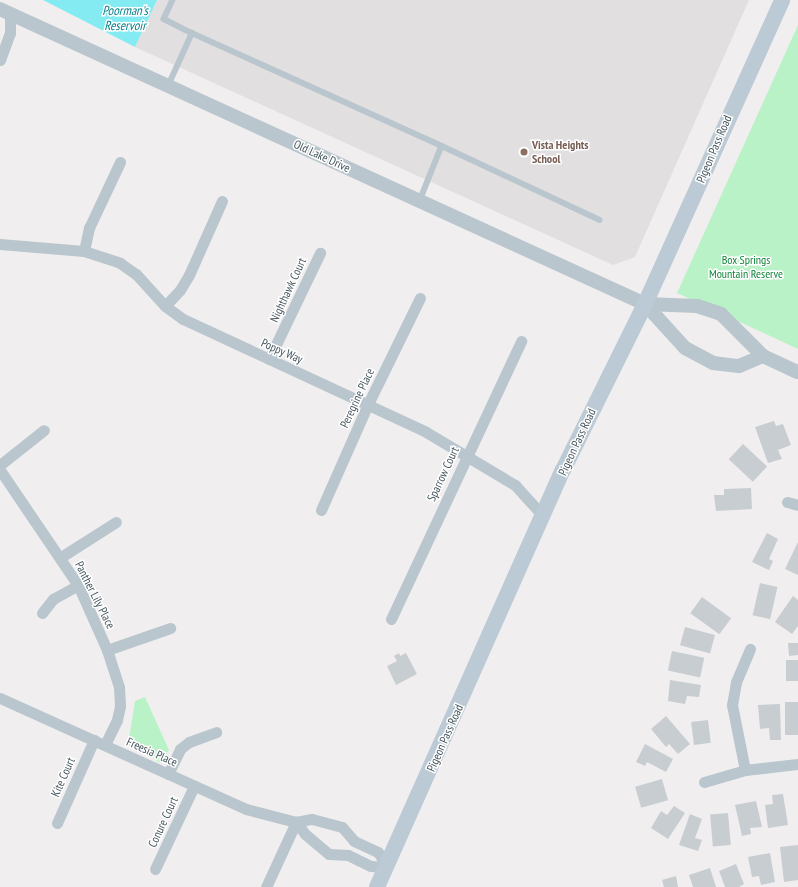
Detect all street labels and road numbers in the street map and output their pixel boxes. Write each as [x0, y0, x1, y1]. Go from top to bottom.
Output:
street label: Pigeon Pass Road [693, 113, 735, 185]
street label: Old Lake Drive [292, 137, 352, 175]
street label: Nighthawk Court [267, 255, 309, 325]
street label: Poppy Way [259, 335, 305, 367]
street label: Peregrine Place [337, 366, 377, 430]
street label: Pigeon Pass Road [555, 406, 599, 478]
street label: Sparrow Court [424, 444, 462, 504]
street label: Panther Lily Place [72, 559, 118, 631]
street label: Pigeon Pass Road [424, 702, 466, 774]
street label: Freesia Place [124, 734, 180, 770]
street label: Kite Court [48, 755, 78, 799]
street label: Conure Court [145, 794, 181, 850]

